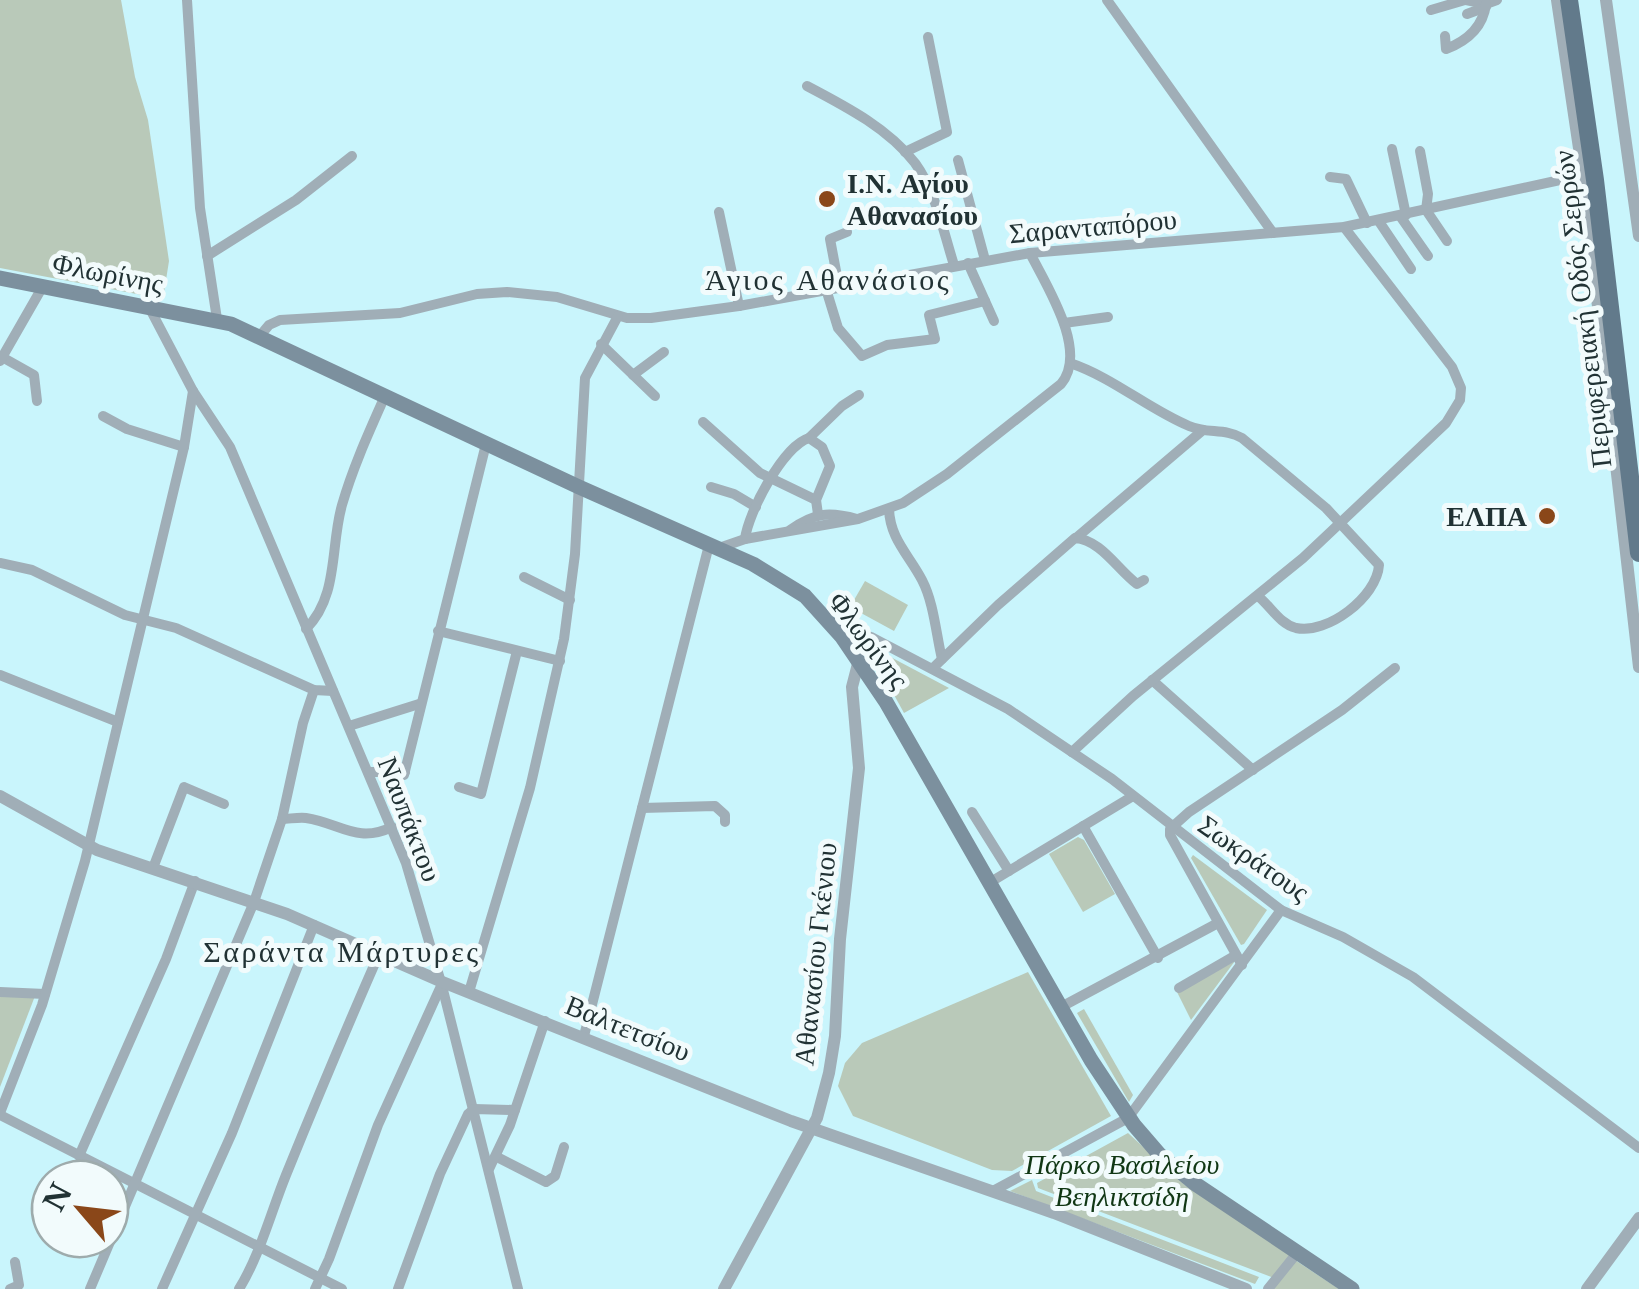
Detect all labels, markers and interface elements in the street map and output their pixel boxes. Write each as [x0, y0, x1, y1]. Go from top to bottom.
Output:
street label: Περιφερειακή Οδός Σερρών [1546, 148, 1619, 470]
place label: Ι.Ν. Αγίου Αθανασίου [847, 166, 978, 233]
marker: Ι.Ν. Αγίου Αθανασίου [816, 188, 838, 210]
street label: Σαρανταπόρου [1008, 202, 1178, 251]
street label: Φλωρίνης [49, 246, 166, 301]
district label: Άγιος Αθανάσιος [705, 261, 951, 298]
place label: ΕΛΠΑ [1446, 499, 1528, 534]
marker: ΕΛΠΑ [1536, 505, 1558, 527]
street label: Φλωρίνης [821, 585, 916, 696]
street label: Ναυπάκτου [370, 752, 449, 887]
street label: Σωκράτους [1191, 807, 1316, 909]
street label: Αθανασίου Γκένιου [786, 841, 845, 1067]
district label: Σαράντα Μάρτυρες [203, 933, 481, 970]
street label: Βαλτετσίου [560, 988, 695, 1069]
park label: Πάρκο Βασιλείου Βεηλικτσίδη [1024, 1147, 1219, 1214]
north arrow [30, 1159, 130, 1259]
text: N [37, 1178, 80, 1217]

